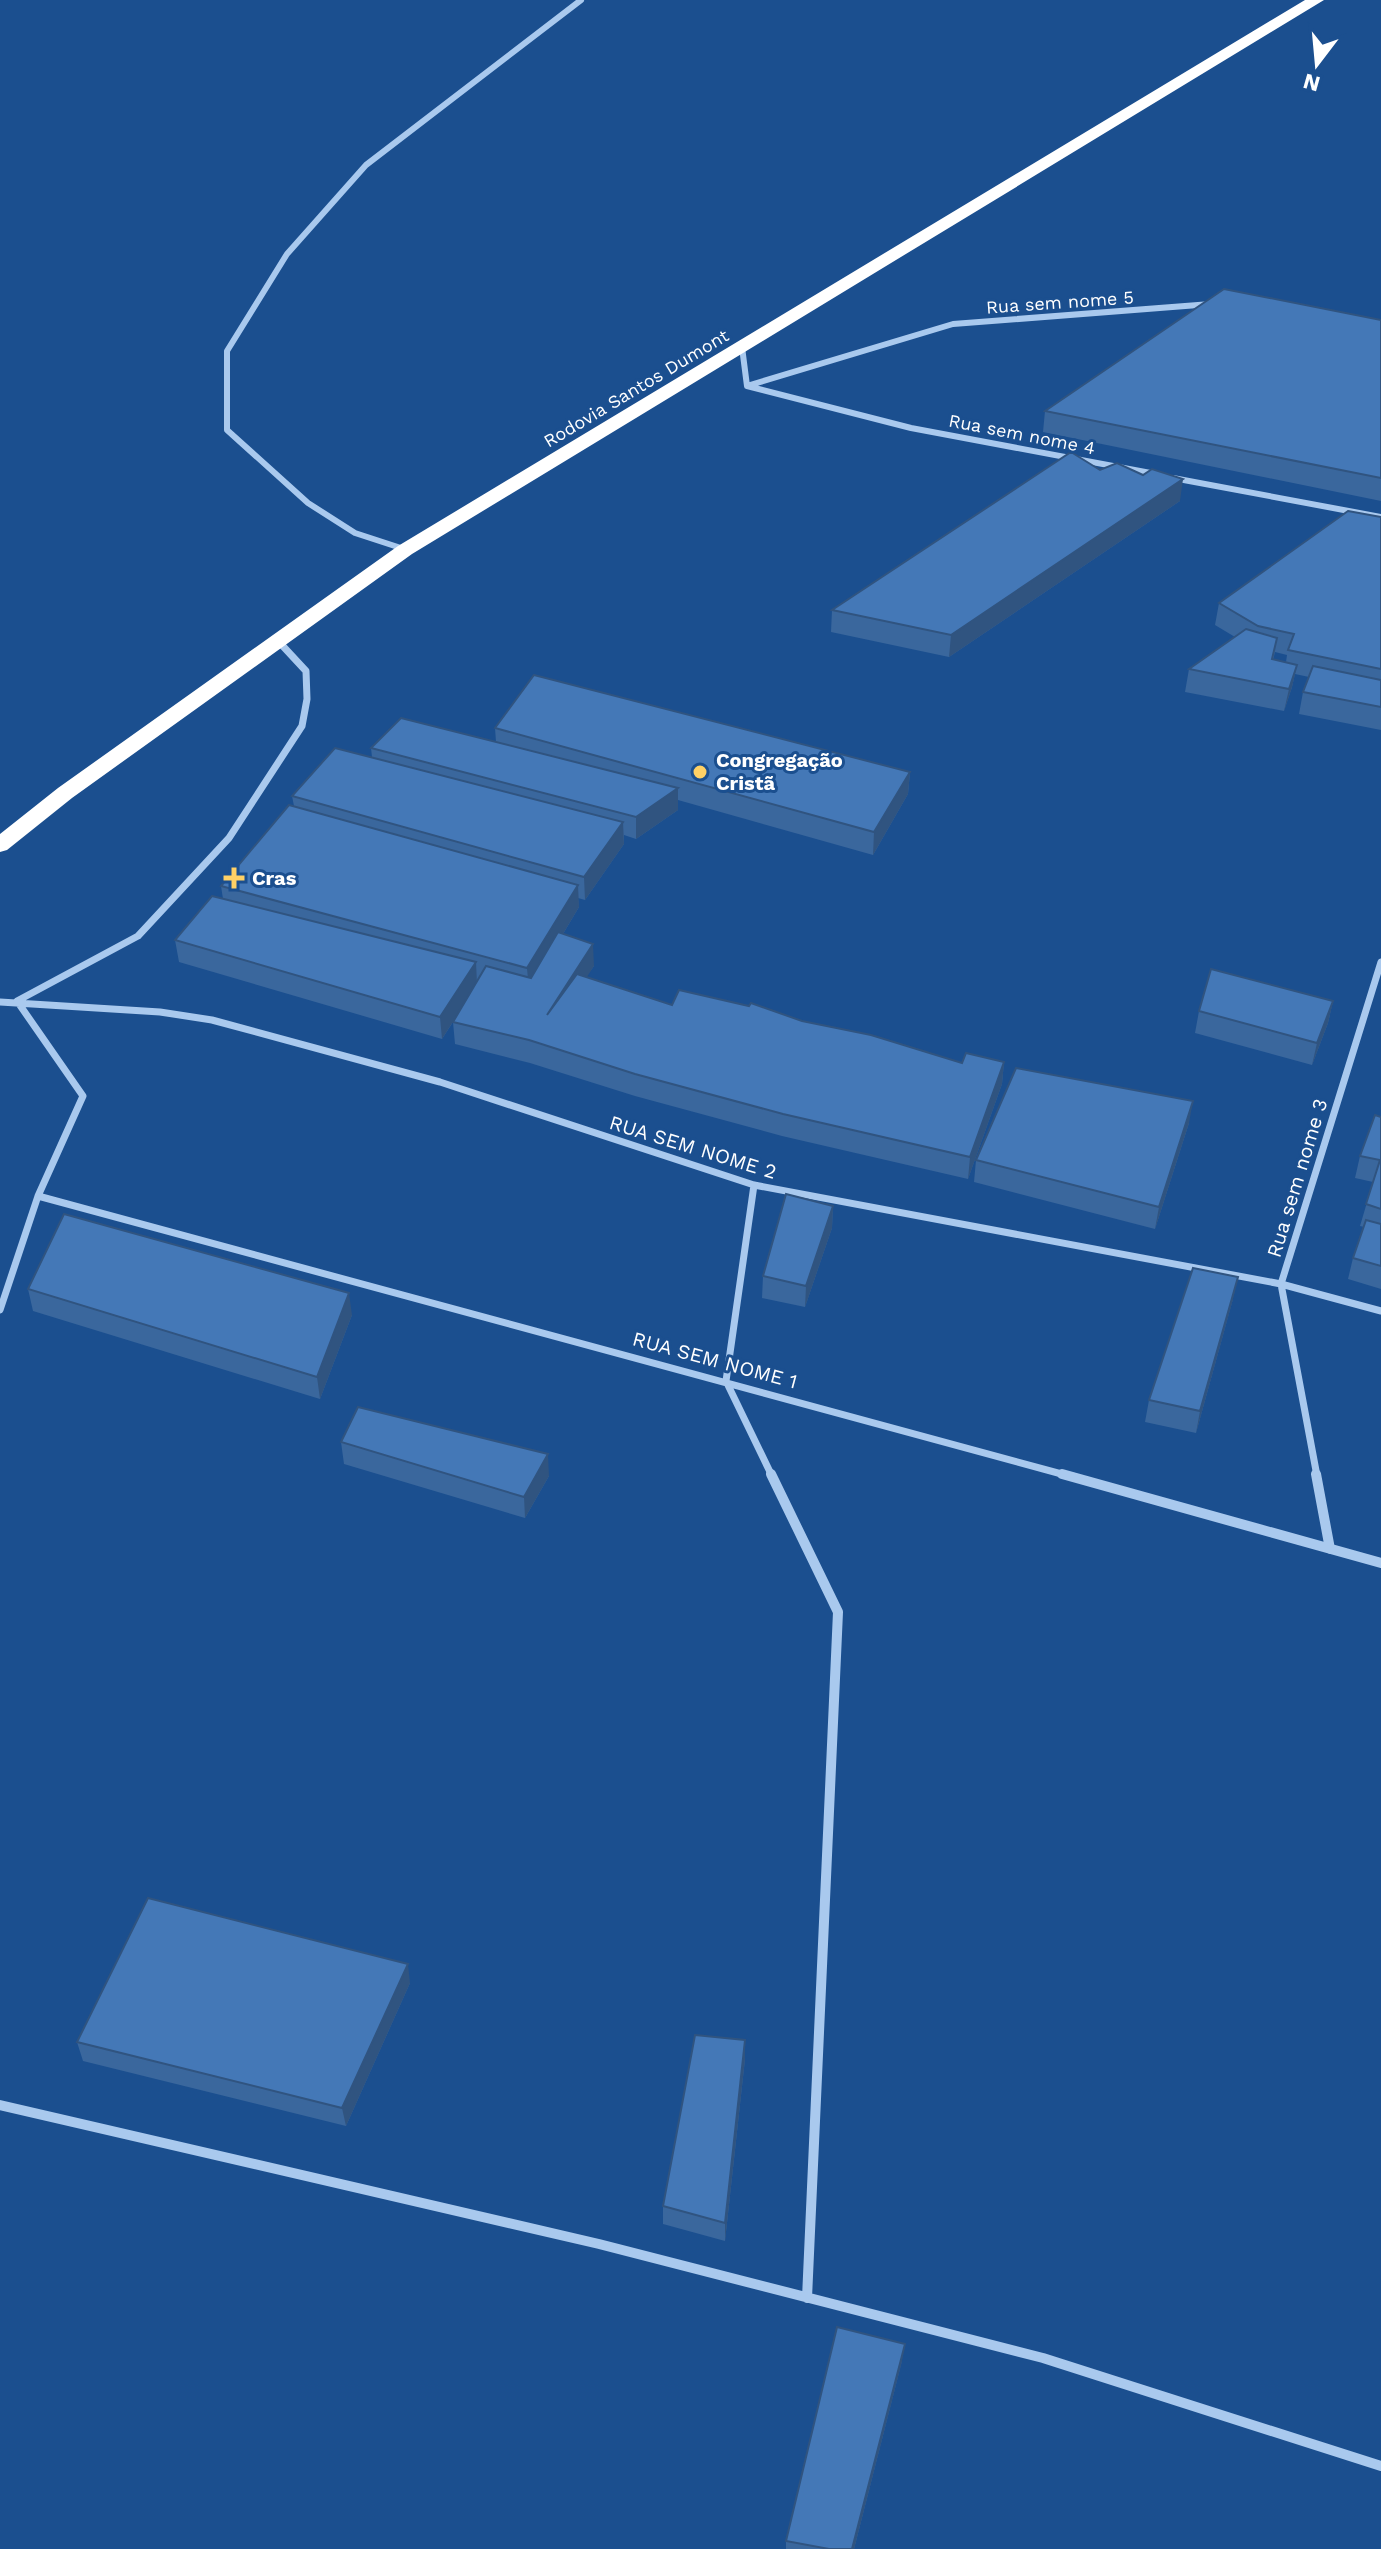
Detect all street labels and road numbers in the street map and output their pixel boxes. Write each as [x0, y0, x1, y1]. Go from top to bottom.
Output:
street label: Rua sem nome 5 [985, 286, 1135, 318]
street label: Rodovia Santos Dumont [540, 324, 733, 452]
street label: Rua sem nome 4 [947, 410, 1097, 458]
street label: Rua sem nome 3 [1261, 1096, 1333, 1260]
street label: RUA SEM NOME 2 [606, 1110, 780, 1184]
street label: RUA SEM NOME 1 [630, 1326, 800, 1394]

